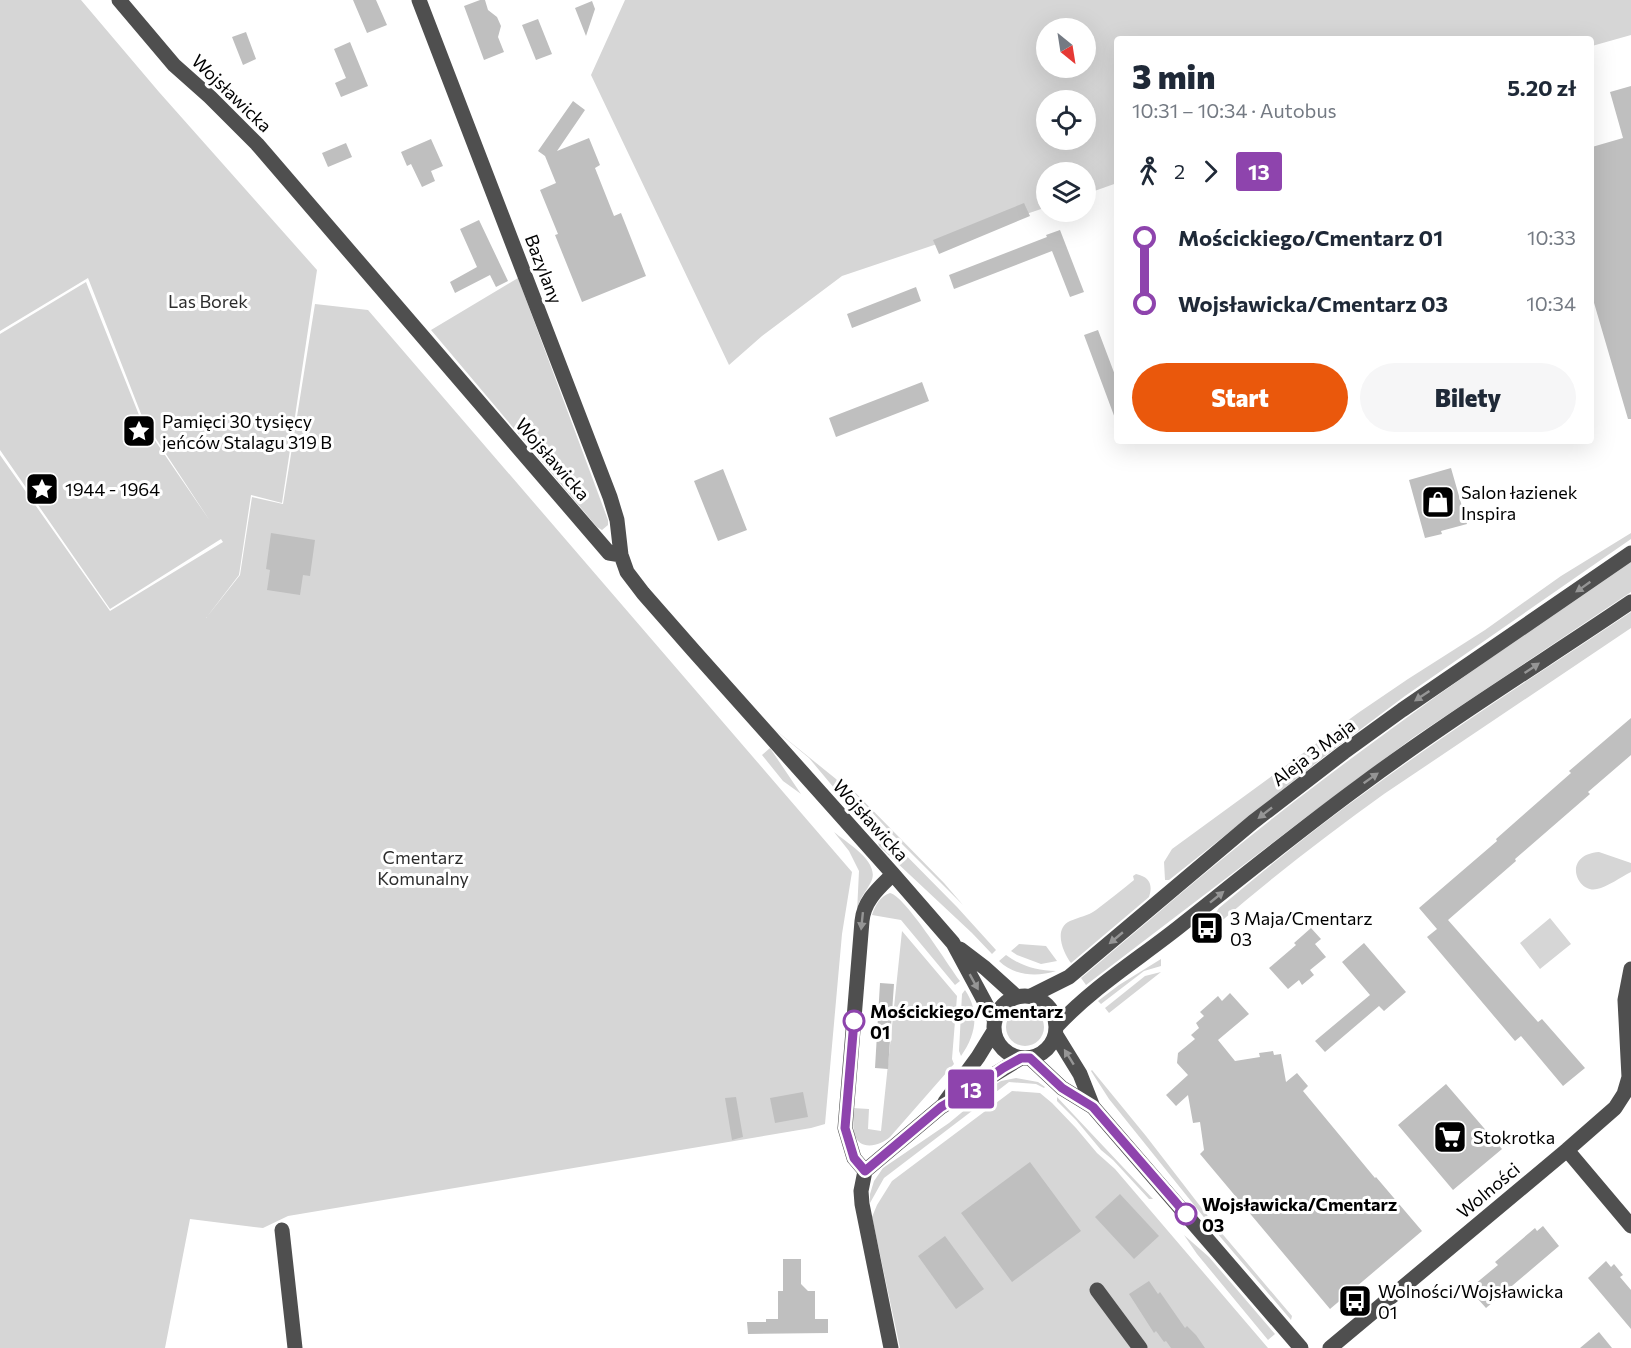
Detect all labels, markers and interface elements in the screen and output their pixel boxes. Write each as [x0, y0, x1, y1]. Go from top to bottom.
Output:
north arrow [1036, 18, 1096, 78]
map controls [1036, 18, 1096, 222]
street label: Wojsławicka [188, 50, 276, 136]
text: 3 min [1132, 55, 1215, 96]
text: 5.20 zł [1507, 74, 1576, 101]
button: locate [1036, 90, 1096, 150]
text: 10:31 – 10:34 · Autobus [1132, 98, 1337, 122]
icon: walk [1132, 155, 1165, 188]
icon: forward [1194, 155, 1227, 188]
text: 2 [1174, 159, 1185, 183]
text: 13 [1248, 159, 1270, 184]
button: layers [1036, 162, 1096, 222]
text: Mościckiego/Cmentarz 01 [1178, 224, 1443, 251]
text: 10:33 [1527, 225, 1576, 249]
street label: Bazylany [521, 231, 567, 307]
park label: Las Borek [168, 290, 248, 312]
text: Wojsławicka/Cmentarz 03 [1178, 290, 1448, 317]
text: 10:34 [1526, 291, 1576, 315]
button: Start [1132, 363, 1348, 432]
button: Bilety [1360, 363, 1576, 432]
place label: Pamięci 30 tysięcy jeńców Stalagu 319 B [162, 410, 332, 453]
place icon: Pamięci 30 tysięcy jeńców Stalagu 319 B [121, 413, 157, 449]
street label: Wojsławicka [511, 413, 595, 505]
place icon: 1944 - 1964 [24, 471, 60, 507]
place label: 1944 - 1964 [65, 478, 160, 500]
place label: Salon łazienek Inspira [1461, 481, 1578, 524]
shop icon: Salon łazienek Inspira [1420, 484, 1456, 520]
one-way arrow [1575, 581, 1591, 592]
one-way arrow [1524, 662, 1540, 674]
one-way arrow [1414, 691, 1430, 702]
street label: Aleja 3 Maja [1267, 714, 1359, 790]
one-way arrow [1363, 773, 1379, 784]
street label: Wojsławicka [829, 775, 913, 865]
one-way arrow [1258, 806, 1273, 818]
park label: Cmentarz Komunalny [377, 846, 469, 889]
one-way arrow [1209, 891, 1225, 904]
place label: 3 Maja/Cmentarz 03 [1230, 907, 1373, 950]
bus stop icon: 3 Maja/Cmentarz 03 [1189, 910, 1225, 946]
one-way arrow [858, 912, 867, 931]
one-way arrow [1108, 931, 1124, 944]
one-way arrow [969, 973, 979, 990]
place label: Mościckiego/Cmentarz 01 [870, 1000, 1063, 1043]
marker: Mościckiego/Cmentarz 01 [843, 1010, 865, 1032]
one-way arrow [1064, 1049, 1075, 1065]
line badge: 13 [944, 1070, 998, 1108]
text: 13 [960, 1077, 982, 1102]
supermarket icon: Stokrotka [1432, 1119, 1468, 1155]
place label: Stokrotka [1473, 1126, 1555, 1148]
street label: Wolności [1452, 1157, 1524, 1223]
place label: Wojsławicka/Cmentarz 03 [1202, 1193, 1397, 1236]
marker: Wojsławicka/Cmentarz 03 [1175, 1203, 1197, 1225]
place label: Wolności/Wojsławicka 01 [1378, 1280, 1563, 1323]
bus stop icon: Wolności/Wojsławicka 01 [1337, 1283, 1373, 1319]

